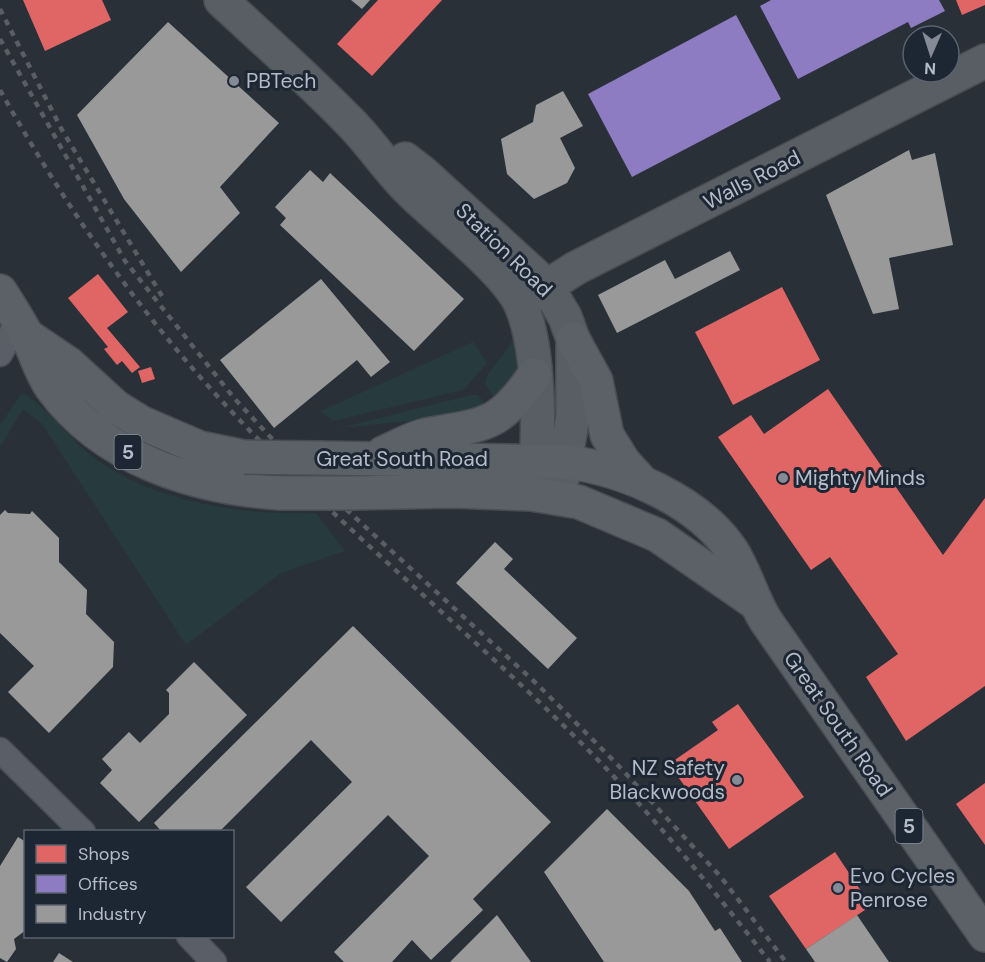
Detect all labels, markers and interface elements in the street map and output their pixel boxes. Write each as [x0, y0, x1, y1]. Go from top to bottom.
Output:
north arrow [901, 24, 961, 84]
text: N [924, 58, 937, 79]
place label: PBTech [246, 67, 316, 95]
marker: PBTech [227, 74, 241, 88]
street label: Walls Road [699, 144, 805, 216]
street label: Station Road [450, 197, 558, 303]
road number: 5 [114, 435, 142, 469]
street label: Great South Road [316, 445, 488, 473]
place label: Mighty Minds [795, 464, 925, 492]
marker: Mighty Minds [776, 471, 790, 485]
street label: Great South Road [777, 646, 899, 802]
place label: NZ Safety Blackwoods [609, 754, 725, 806]
marker: NZ Safety Blackwoods [730, 773, 744, 787]
road number: 5 [896, 809, 922, 843]
legend [24, 830, 234, 938]
text: Shops [78, 842, 130, 866]
place label: Evo Cycles Penrose [850, 862, 955, 914]
text: Offices [78, 872, 138, 896]
marker: Evo Cycles Penrose [831, 881, 845, 895]
text: Industry [78, 902, 147, 926]

